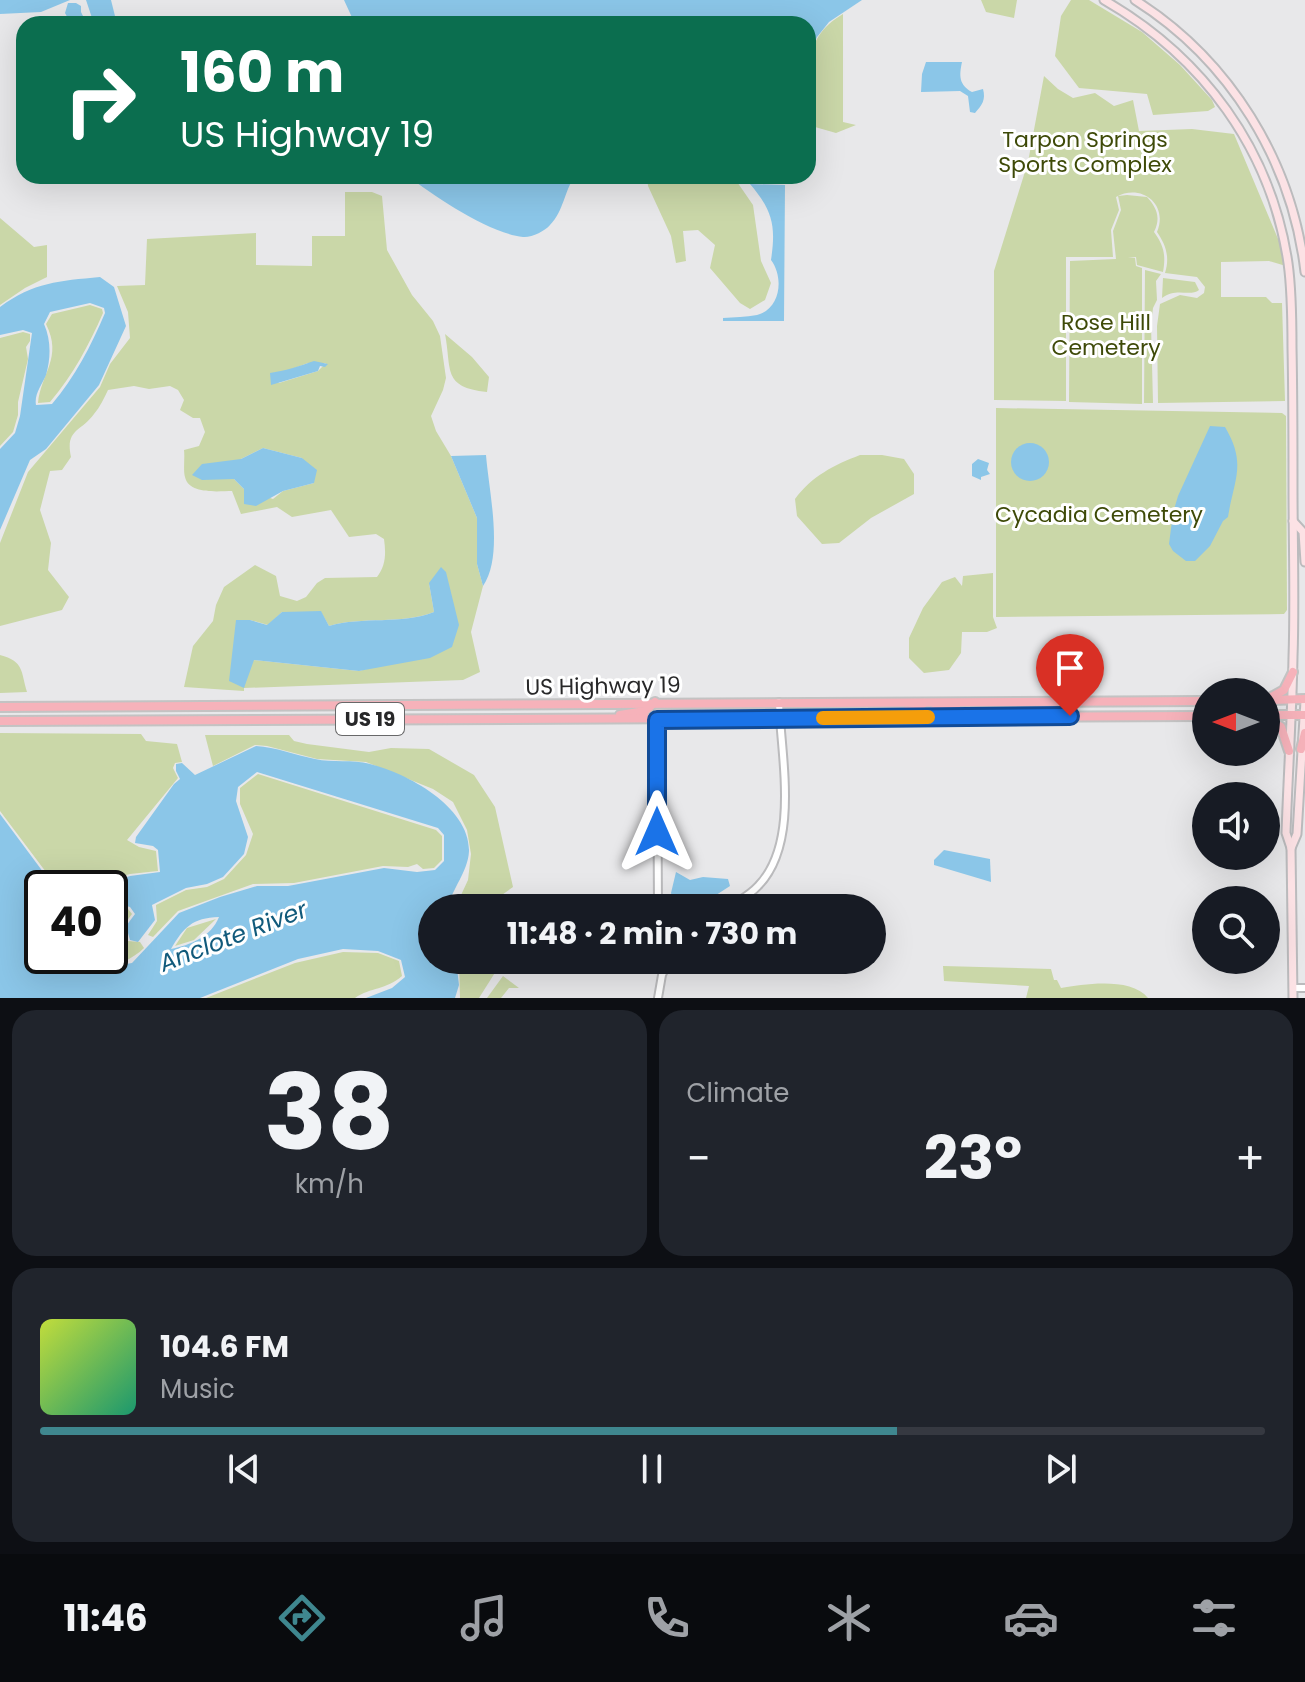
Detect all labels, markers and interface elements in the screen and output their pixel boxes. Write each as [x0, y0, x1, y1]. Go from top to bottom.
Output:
text: 160 m [180, 33, 344, 112]
icon: right [48, 48, 152, 152]
text: US Highway 19 [180, 109, 434, 160]
park label: Tarpon Springs Sports Complex [998, 124, 1172, 180]
park label: Rose Hill Cemetery [1051, 307, 1161, 363]
park label: Cycadia Cemetery [995, 499, 1204, 530]
pin [1036, 634, 1104, 716]
icon: arrive [1048, 646, 1092, 690]
street label: US Highway 19 [525, 669, 681, 703]
north arrow [1192, 678, 1280, 766]
map controls [1192, 678, 1280, 974]
road number: US 19 [336, 703, 404, 735]
button: sound [1192, 782, 1280, 870]
position arrow [615, 790, 699, 874]
speed limit sign: 40 [24, 870, 128, 974]
button: search [1192, 886, 1280, 974]
water label: Anclote River [153, 892, 313, 980]
text: 11:48 · 2 min · 730 m [507, 912, 797, 955]
text: 38 [264, 1040, 394, 1185]
text: Climate [687, 1075, 789, 1111]
text: 23° [924, 1116, 1022, 1200]
text: − [687, 1128, 711, 1189]
text: + [1235, 1128, 1265, 1189]
text: km/h [295, 1166, 364, 1202]
text: 104.6 FM [160, 1325, 289, 1368]
text: Music [160, 1371, 235, 1407]
icon: previous [222, 1447, 266, 1491]
icon: pause [630, 1447, 674, 1491]
icon: next [1039, 1447, 1083, 1491]
icon: directions [274, 1590, 330, 1646]
icon: music [456, 1590, 512, 1646]
icon: phone [639, 1590, 695, 1646]
icon: climate [821, 1590, 877, 1646]
icon: car [1003, 1590, 1059, 1646]
icon: filters [1186, 1590, 1242, 1646]
text: 11:46 [63, 1593, 148, 1644]

